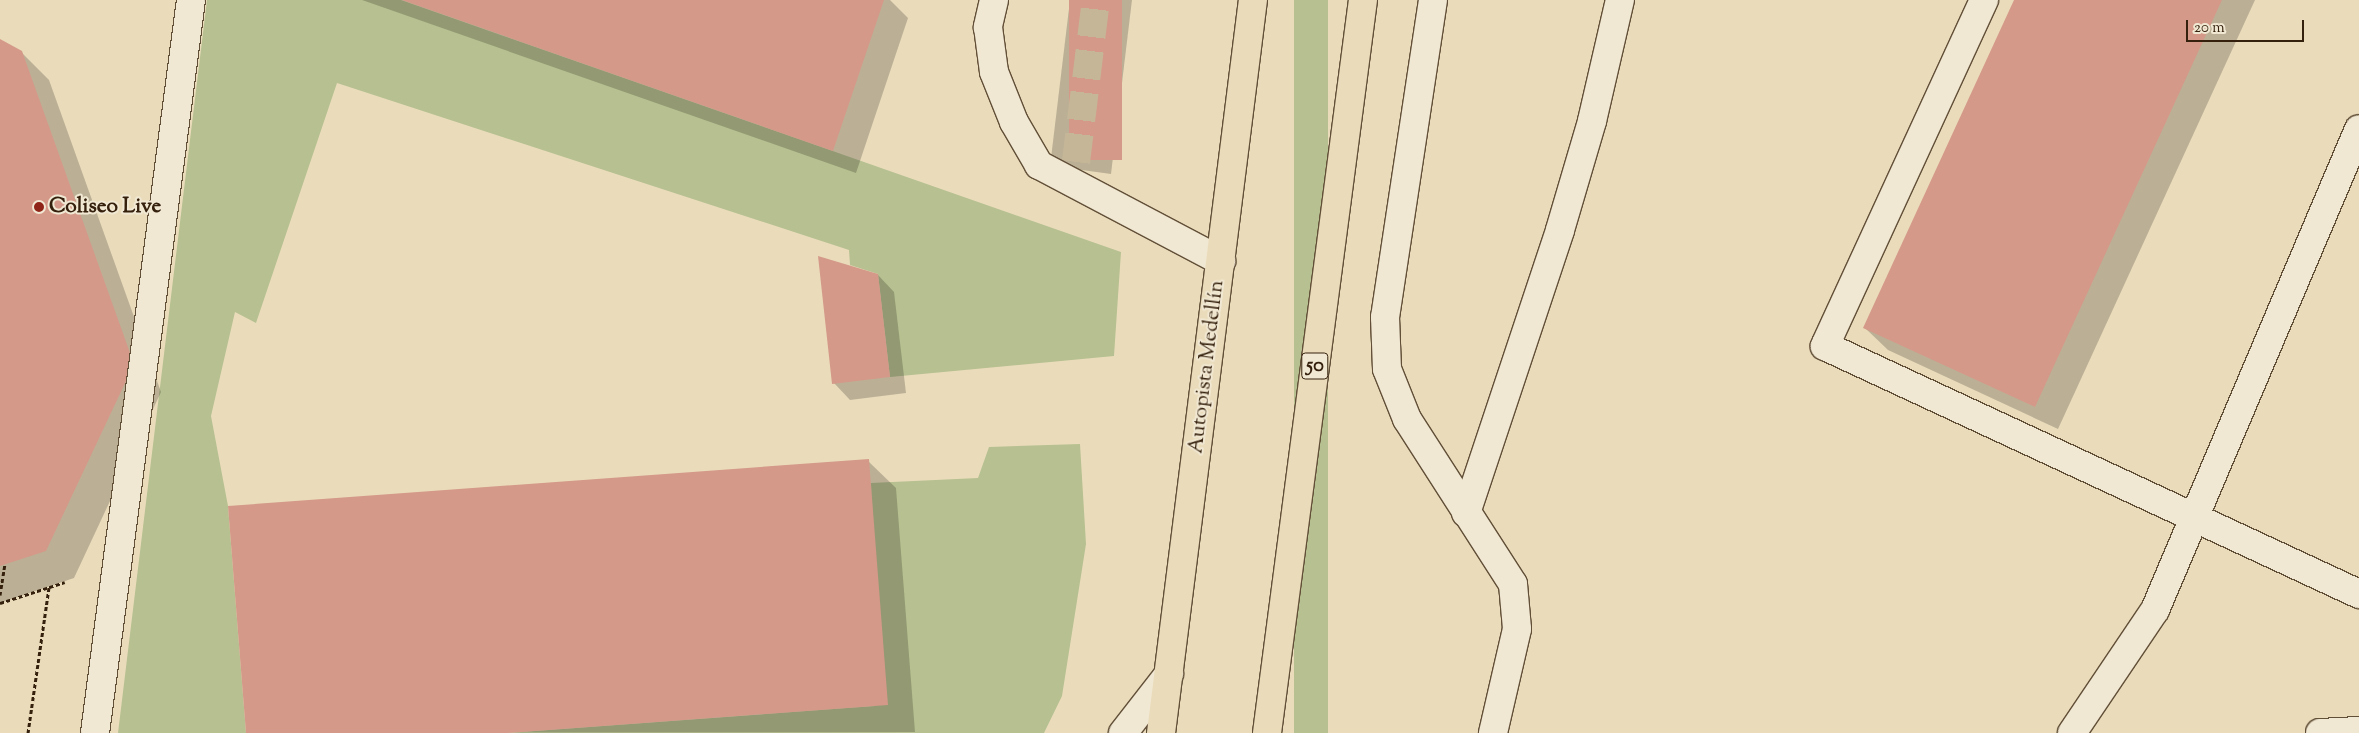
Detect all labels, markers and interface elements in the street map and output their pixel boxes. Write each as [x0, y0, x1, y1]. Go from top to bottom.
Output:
scale bar [2189, 10, 2306, 42]
text: 20 m [2194, 18, 2225, 39]
place label: Coliseo Live [49, 194, 161, 220]
marker: Coliseo Live [33, 201, 45, 213]
street label: Autopista Medellín [1184, 279, 1230, 455]
road number: 50 [1301, 348, 1329, 384]

